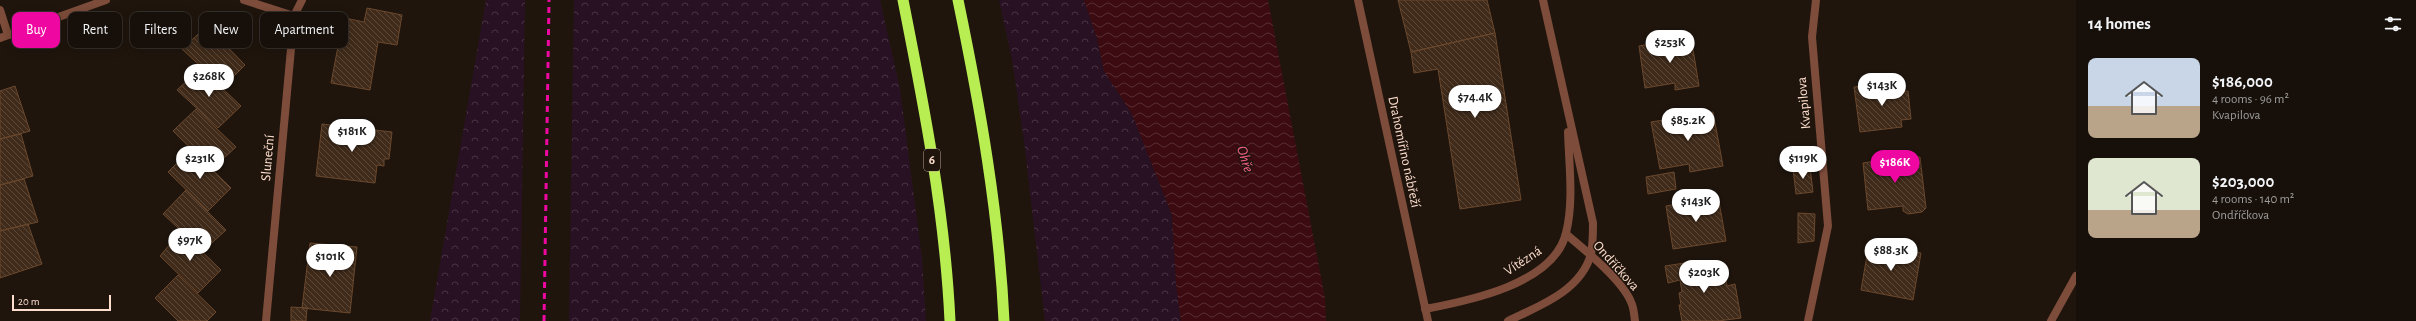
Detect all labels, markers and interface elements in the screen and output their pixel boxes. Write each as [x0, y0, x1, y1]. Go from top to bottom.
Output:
chip: Buy [12, 12, 60, 48]
chip: Rent [68, 12, 122, 48]
chip: Filters [130, 12, 191, 48]
chip: New [199, 12, 252, 48]
chip: Apartment [260, 12, 348, 48]
icon: filters [2382, 13, 2404, 35]
text: 14 homes [2088, 15, 2151, 32]
pin: $253K [1642, 30, 1698, 64]
text: $253K [1655, 36, 1685, 49]
pin: $268K [181, 64, 237, 98]
text: $268K [193, 70, 225, 83]
pin: $143K [1854, 73, 1910, 107]
text: $186,000 [2212, 73, 2273, 90]
icon: home [2120, 74, 2168, 122]
street label: Kvapilova [1795, 76, 1813, 130]
text: $143K [1867, 79, 1897, 92]
pin: $74.4K [1442, 85, 1508, 119]
text: $74.4K [1457, 91, 1493, 104]
text: 4 rooms · 96 m² [2212, 93, 2289, 106]
street label: Drahomířino nábřeží [1385, 95, 1423, 210]
pin: $85.2K [1655, 108, 1721, 142]
text: Kvapilova [2212, 109, 2261, 122]
text: $85.2K [1671, 114, 1705, 127]
pin: $181K [324, 119, 380, 153]
text: $181K [337, 125, 367, 138]
street label: Sluneční [259, 134, 277, 182]
water label: Ohře [1234, 144, 1256, 174]
pin: $231K [172, 146, 228, 180]
pin: $119K [1775, 146, 1831, 180]
road number: 6 [924, 149, 940, 171]
pin: $186K [1867, 150, 1923, 184]
text: $231K [185, 152, 215, 165]
text: $119K [1788, 152, 1818, 165]
text: $186K [1880, 156, 1910, 169]
text: $203,000 [2212, 173, 2274, 190]
icon: home [2120, 174, 2168, 222]
pin: $143K [1668, 189, 1724, 223]
text: 4 rooms · 140 m² [2212, 193, 2294, 206]
text: $143K [1681, 195, 1711, 208]
text: Ondříčkova [2212, 209, 2269, 222]
pin: $97K [166, 228, 214, 262]
text: $97K [177, 234, 203, 247]
street label: Ondříčkova [1590, 238, 1642, 294]
pin: $88.3K [1858, 238, 1924, 272]
pin: $101K [302, 244, 358, 278]
street label: Vítězná [1502, 244, 1545, 278]
text: $88.3K [1874, 244, 1908, 257]
text: $101K [315, 250, 345, 263]
pin: $203K [1676, 260, 1732, 294]
text: $203K [1688, 266, 1720, 279]
scale bar [12, 293, 111, 312]
text: 20 m [18, 296, 39, 307]

